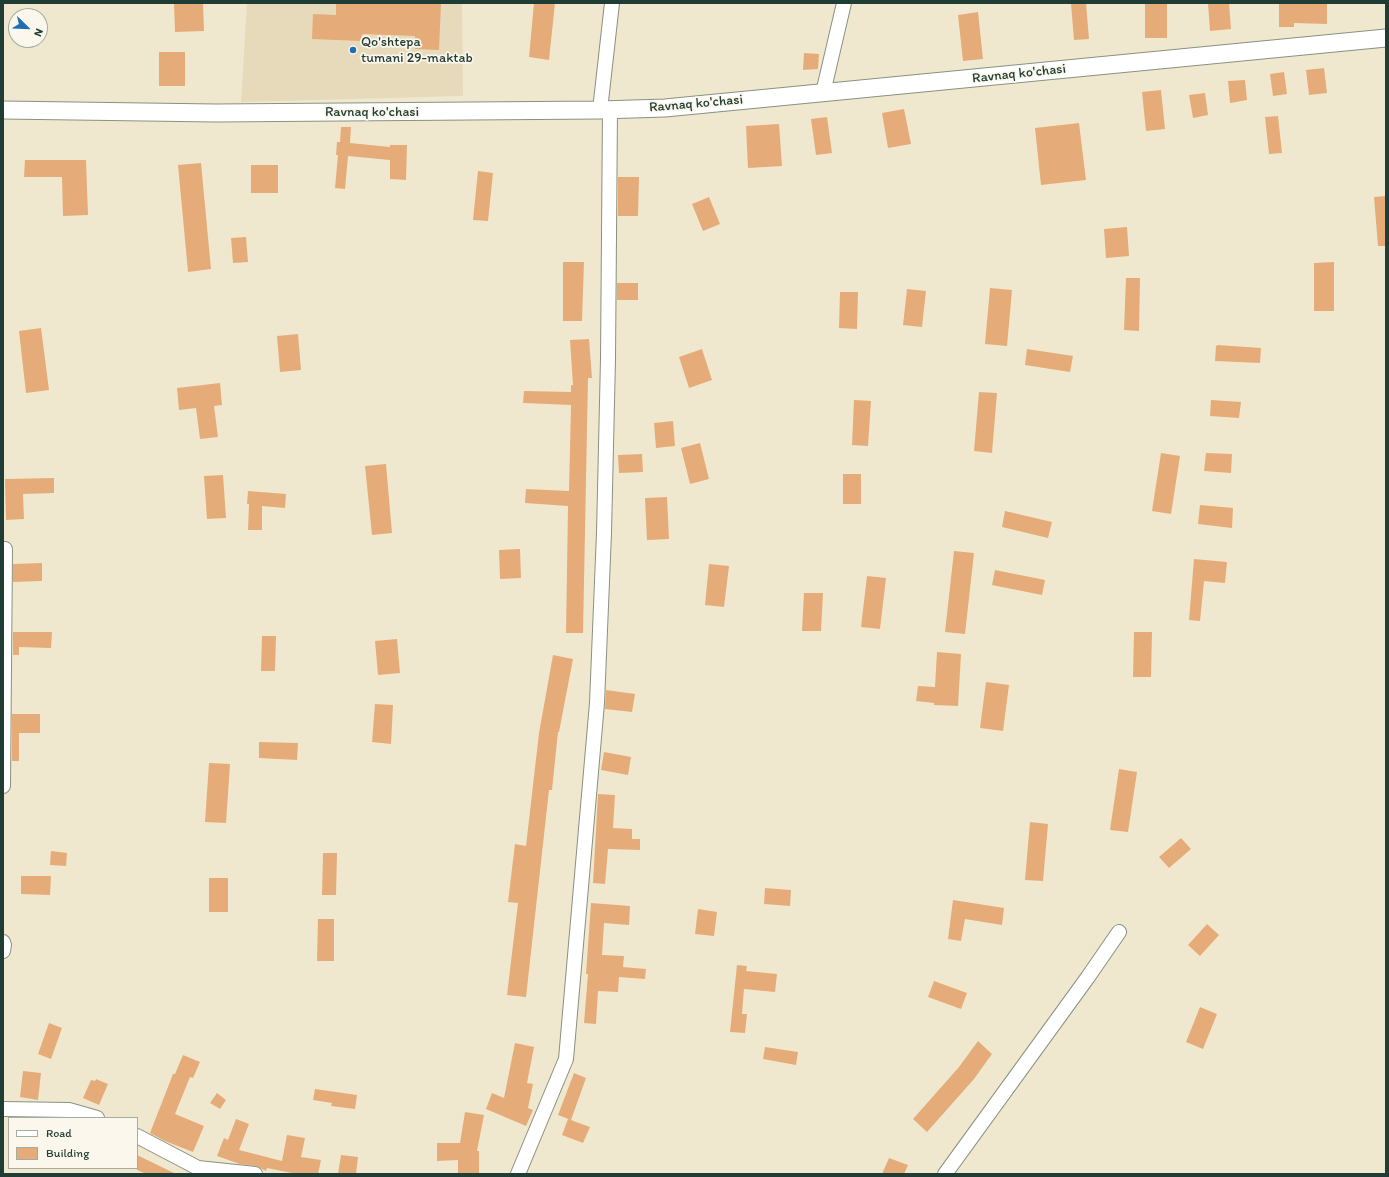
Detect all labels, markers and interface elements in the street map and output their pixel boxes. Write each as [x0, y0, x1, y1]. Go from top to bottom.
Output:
north arrow [8, 8, 48, 48]
text: N [31, 27, 46, 38]
place label: Qo'shtepa tumani 29-maktab [361, 34, 473, 66]
marker: Qo'shtepa tumani 29-maktab [348, 45, 358, 55]
street label: Ravnaq ko'chasi [971, 61, 1067, 87]
street label: Ravnaq ko'chasi [648, 92, 744, 116]
street label: Ravnaq ko'chasi [325, 104, 419, 120]
legend [8, 1117, 138, 1169]
text: Road [46, 1126, 72, 1140]
text: Building [46, 1146, 89, 1160]

